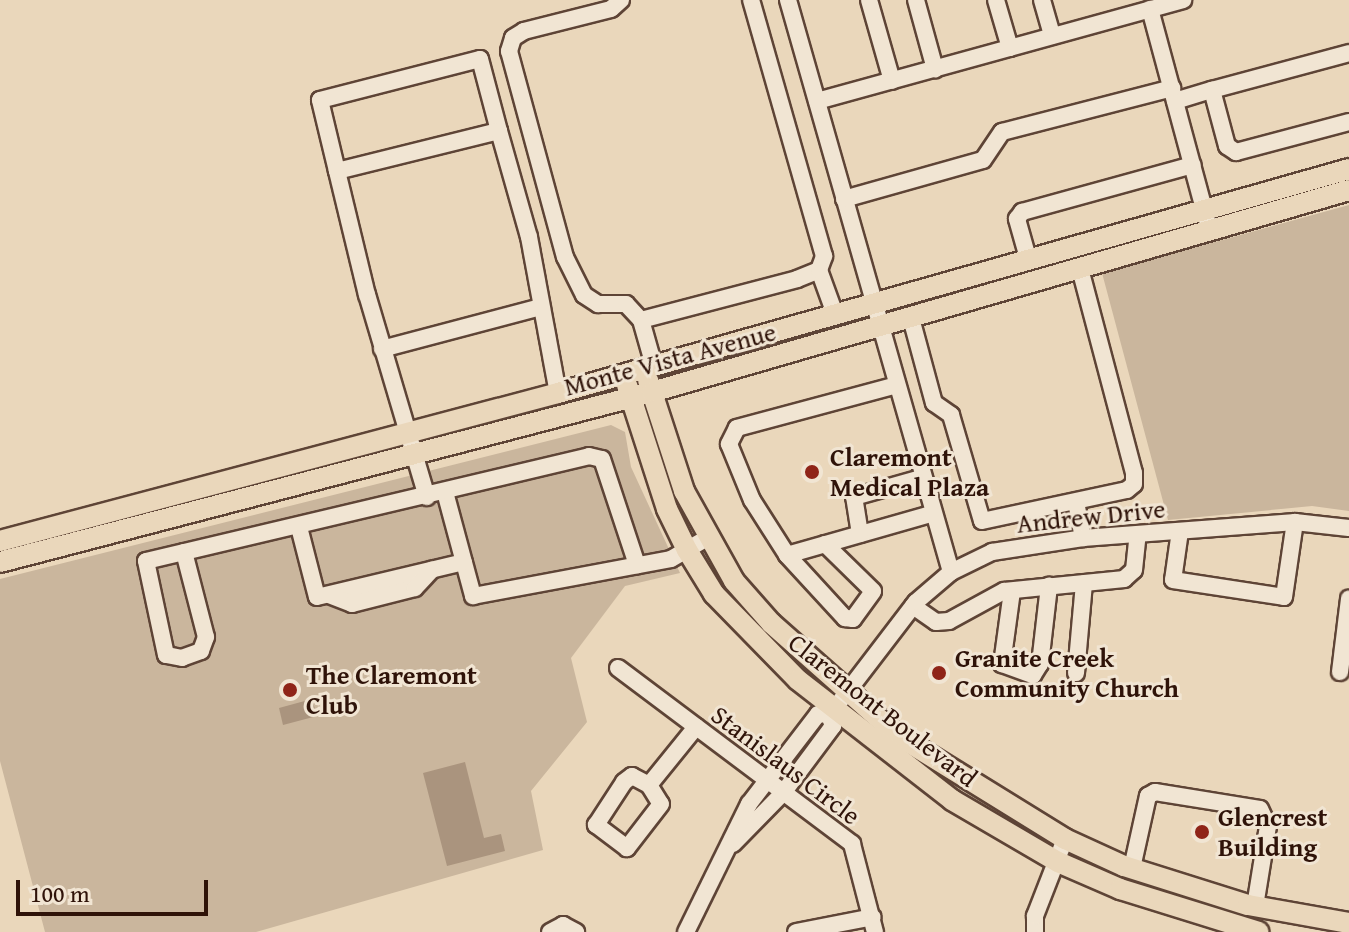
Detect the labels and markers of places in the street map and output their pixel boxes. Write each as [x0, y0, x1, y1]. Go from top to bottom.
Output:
place label: Claremont Medical Plaza [830, 441, 989, 502]
marker: Claremont Medical Plaza [801, 461, 823, 483]
place label: Granite Creek Community Church [955, 642, 1179, 704]
place label: The Claremont Club [306, 659, 477, 720]
marker: Granite Creek Community Church [930, 664, 948, 682]
marker: The Claremont Club [281, 681, 299, 699]
place label: Glencrest Building [1218, 801, 1327, 862]
marker: Glencrest Building [1193, 823, 1211, 841]

